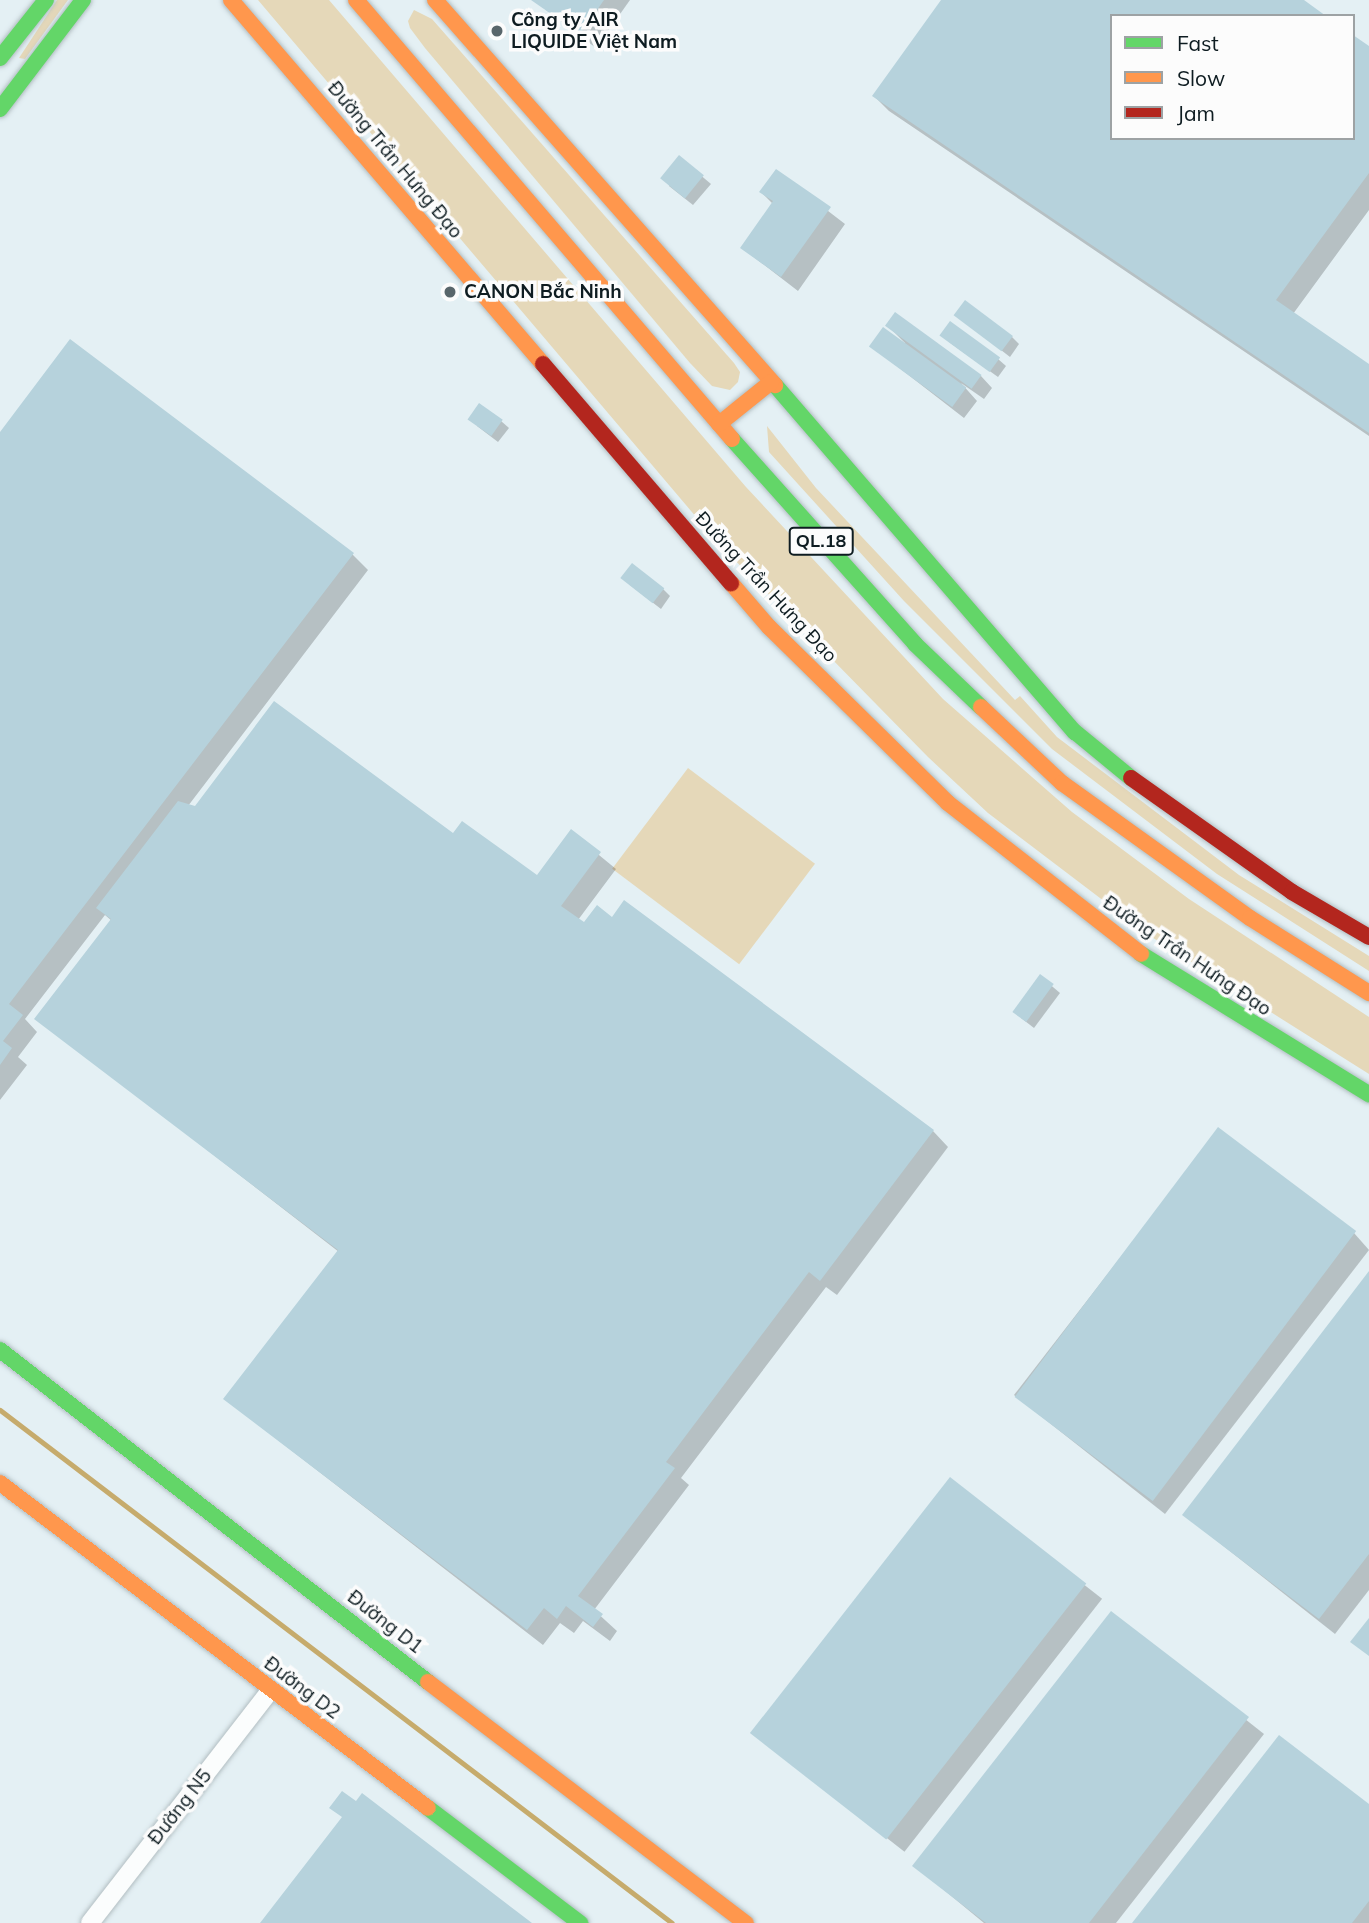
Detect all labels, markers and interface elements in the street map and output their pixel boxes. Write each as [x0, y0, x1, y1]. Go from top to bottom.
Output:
place label: Công ty AIR LIQUIDE Việt Nam [511, 9, 677, 53]
legend [1110, 14, 1355, 140]
marker: Công ty AIR LIQUIDE Việt Nam [489, 23, 505, 39]
text: Fast [1177, 30, 1219, 56]
text: Slow [1177, 65, 1225, 91]
street label: Đường Trần Hưng Đạo [323, 77, 467, 243]
text: Jam [1177, 100, 1215, 126]
place label: CANON Bắc Ninh [464, 281, 622, 303]
marker: CANON Bắc Ninh [442, 284, 458, 300]
street label: Đường Trần Hưng Đạo [690, 507, 842, 667]
road number: QL.18 [788, 526, 854, 556]
street label: Đường Trần Hưng Đạo [1099, 891, 1275, 1021]
street label: Đường D1 [343, 1586, 427, 1658]
street label: Đường D2 [260, 1652, 344, 1724]
street label: Đường N5 [144, 1765, 216, 1849]

